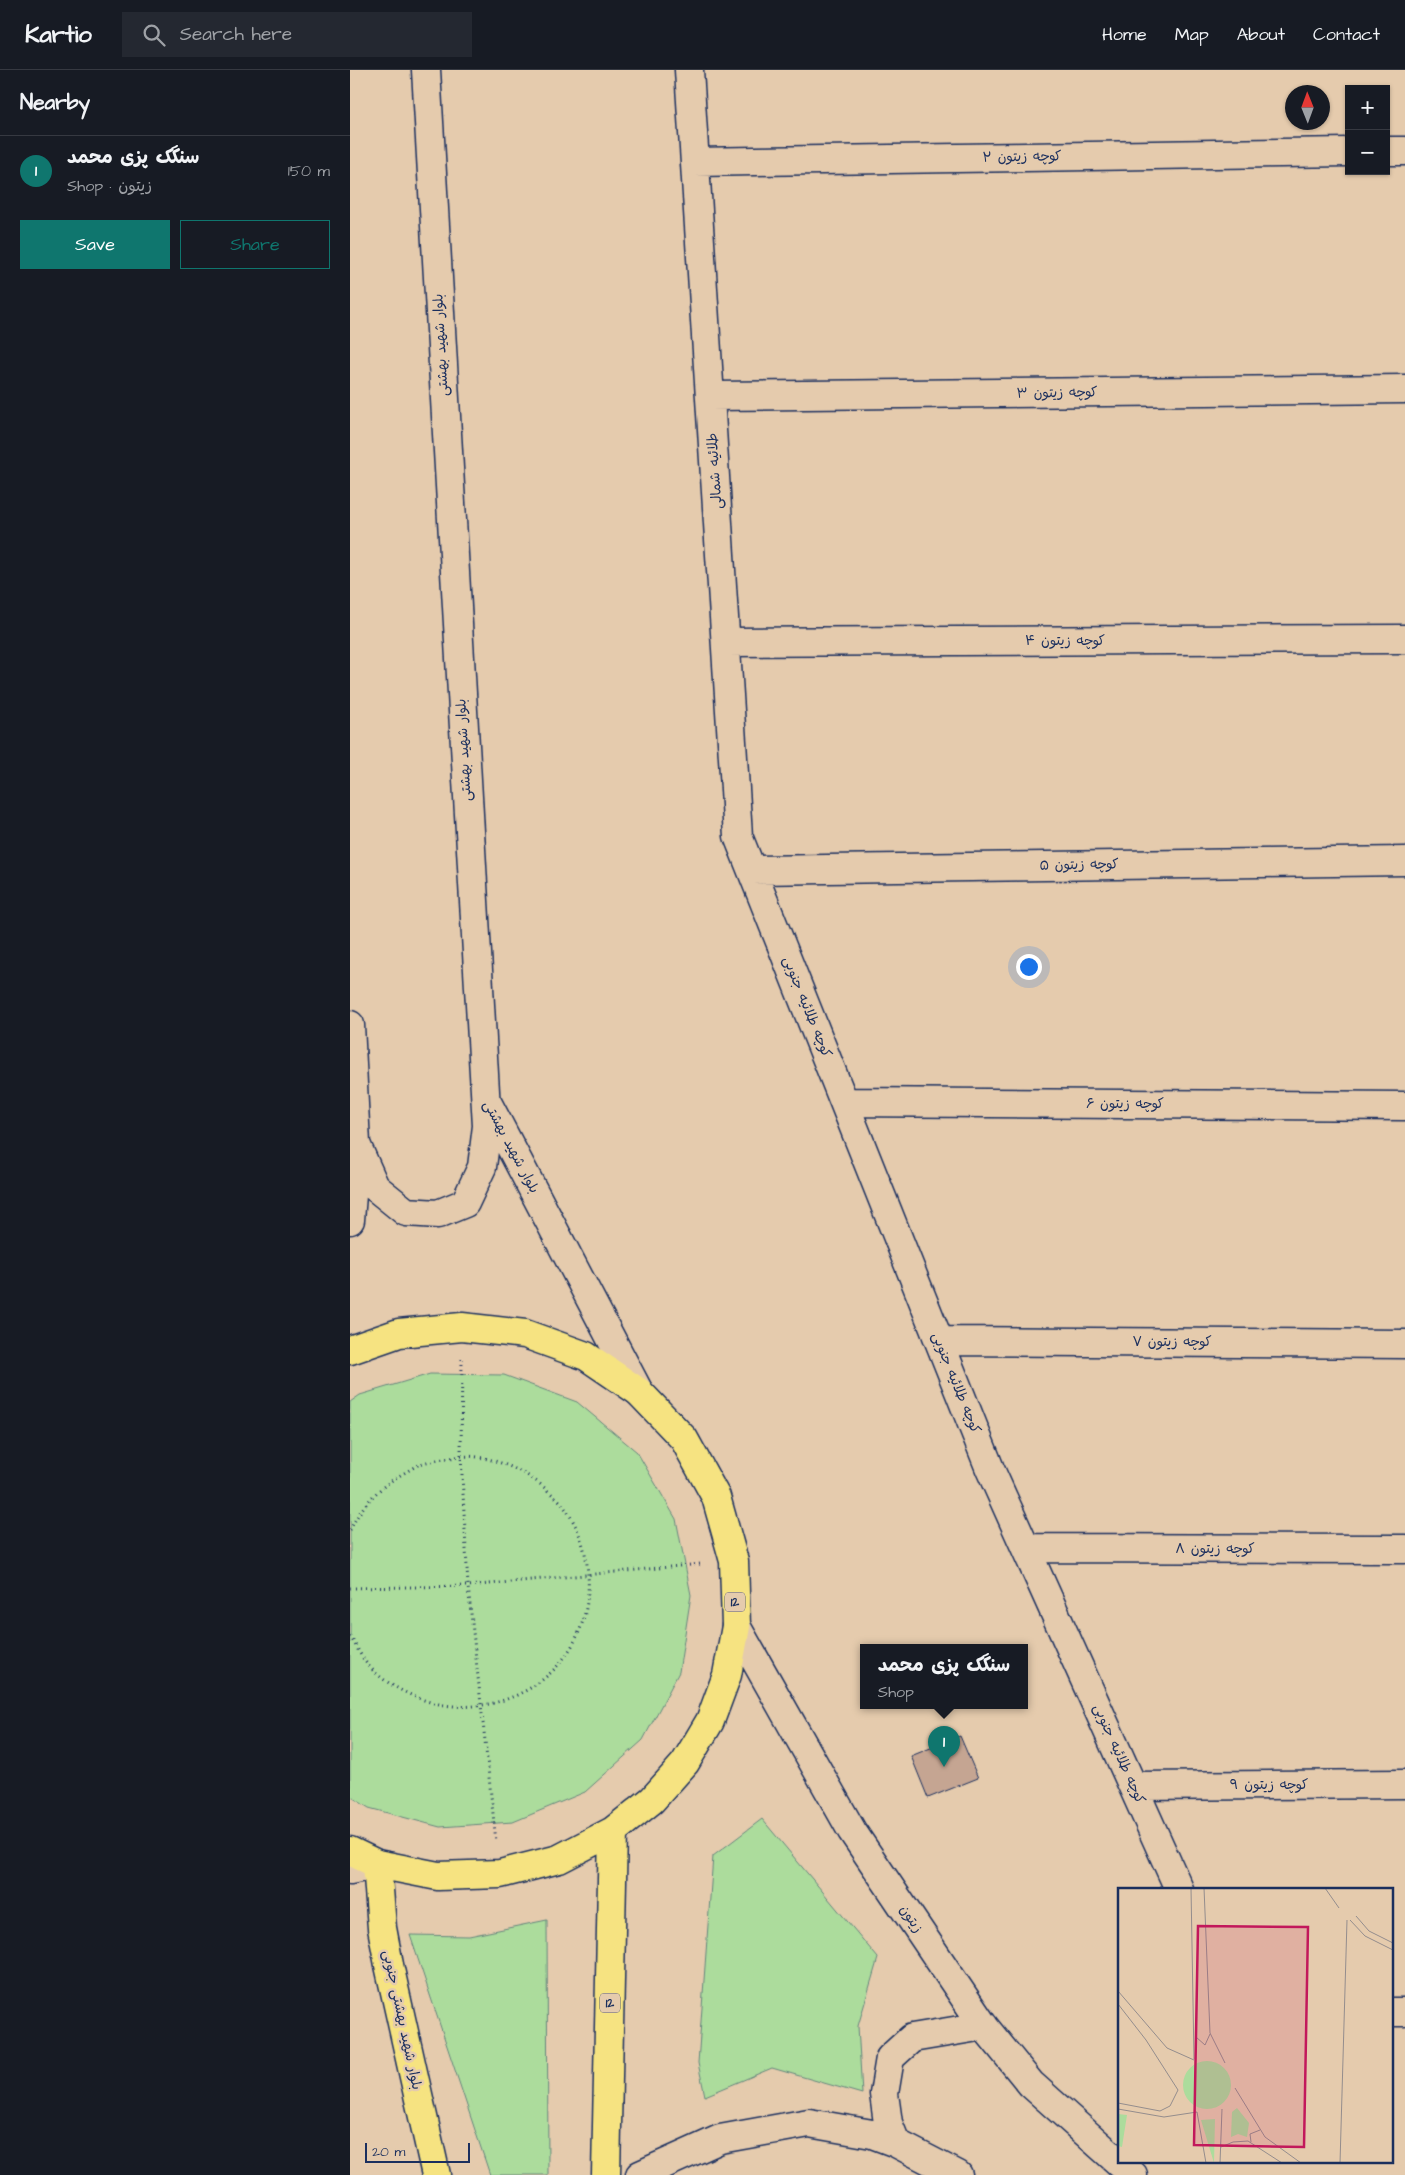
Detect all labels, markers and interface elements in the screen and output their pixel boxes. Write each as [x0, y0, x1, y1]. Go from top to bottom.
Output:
search box [122, 12, 472, 57]
text: Kartio [25, 18, 92, 52]
icon: search [140, 21, 168, 49]
text: Search here [180, 21, 292, 48]
text: Home [1102, 22, 1147, 47]
text: Map [1175, 22, 1209, 47]
text: About [1237, 22, 1285, 47]
text: Contact [1313, 22, 1380, 47]
north arrow [1285, 85, 1330, 130]
map controls [1345, 85, 1390, 175]
button: + [1345, 85, 1390, 130]
text: Nearby [20, 88, 90, 117]
button: − [1345, 130, 1390, 175]
text: سنگک پزی محمد [67, 144, 199, 171]
street label: کوچه زیتون ۲ [982, 146, 1062, 168]
text: 1 [35, 160, 37, 182]
text: 150 m [288, 160, 330, 182]
text: Shop · زيتون [67, 175, 152, 197]
button: Save [20, 220, 170, 269]
button: Share [180, 220, 330, 269]
street label: بلوار شهید بهشتی [428, 293, 454, 397]
street label: کوچه زیتون ۳ [1016, 382, 1098, 404]
street label: طلائیه شمالی [702, 432, 728, 510]
street label: کوچه زیتون ۴ [1025, 631, 1105, 651]
street label: بلوار شهید بهشتی [451, 698, 477, 802]
street label: کوچه زیتون ۵ [1039, 854, 1119, 876]
street label: کوچه طلائیه جنوبی [778, 953, 836, 1061]
your location [1016, 954, 1042, 980]
street label: کوچه زیتون ۶ [1086, 1094, 1164, 1114]
street label: بلوار شهید بهشتی [478, 1097, 544, 1197]
street label: کوچه طلائیه جنوبی [927, 1329, 985, 1437]
street label: کوچه زیتون ۷ [1132, 1332, 1212, 1352]
street label: کوچه زیتون ۸ [1175, 1539, 1255, 1559]
road number: 12 [725, 1592, 745, 1611]
popup [860, 1644, 1028, 1709]
text: سنگک پزی محمد [878, 1652, 1010, 1679]
text: Shop [878, 1681, 914, 1703]
street label: کوچه طلائیه جنوبی [1088, 1701, 1150, 1807]
pin: 1 [928, 1726, 960, 1767]
street label: کوچه زیتون ۹ [1230, 1775, 1308, 1795]
inset map [1118, 1888, 1392, 2162]
street label: زيتون [894, 1901, 928, 1937]
street label: بلوار شهید بهشتی جنوبی [377, 1948, 427, 2092]
road number: 12 [600, 1994, 620, 2012]
scale bar [365, 2140, 470, 2163]
text: 20 m [372, 2142, 405, 2162]

